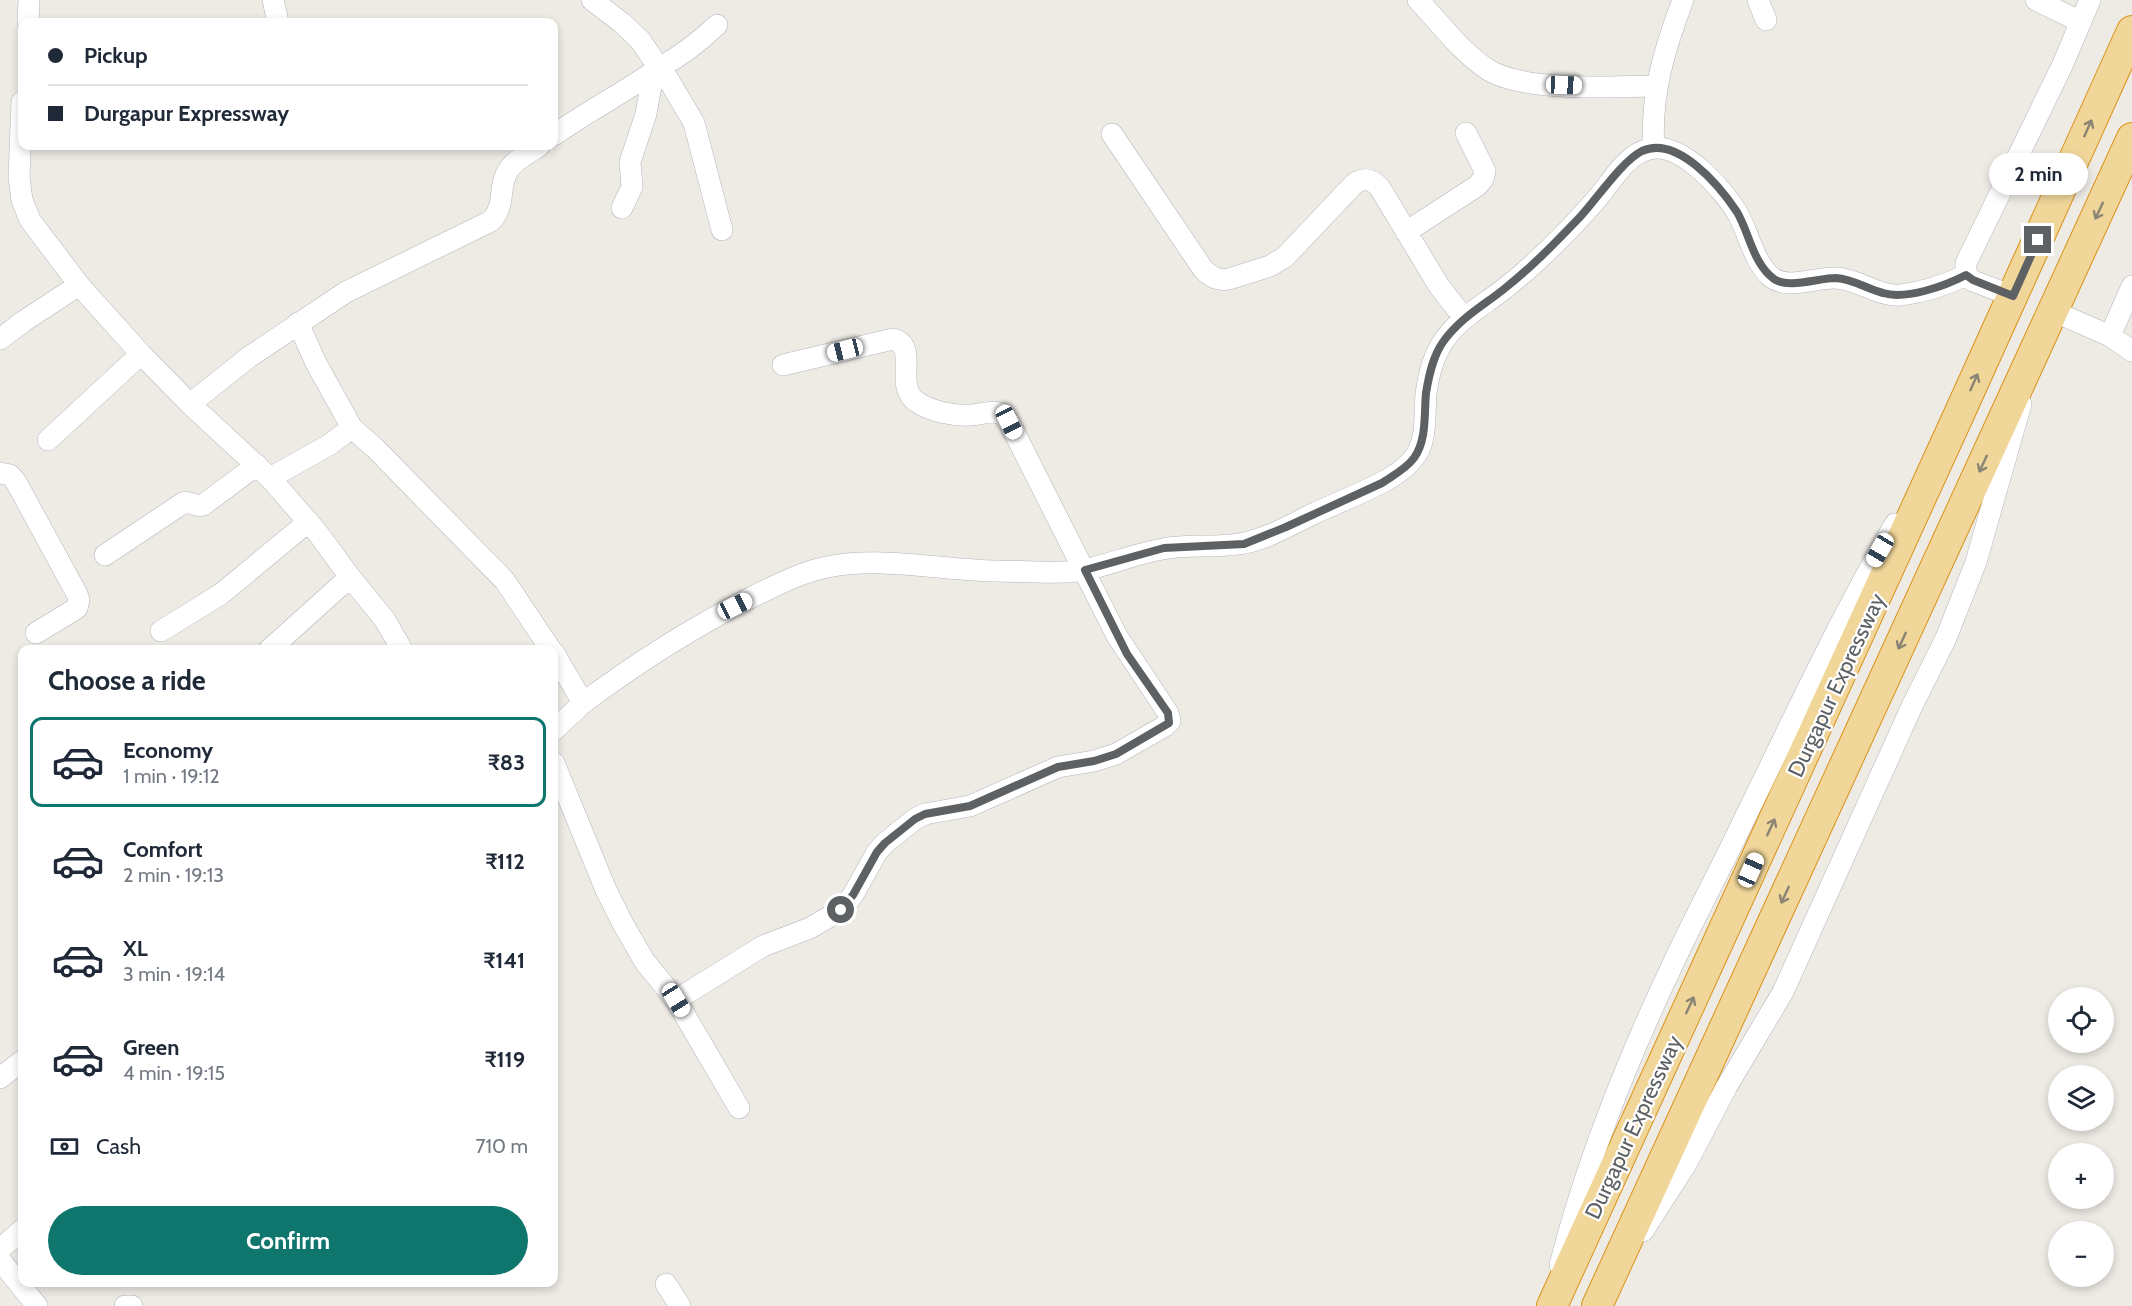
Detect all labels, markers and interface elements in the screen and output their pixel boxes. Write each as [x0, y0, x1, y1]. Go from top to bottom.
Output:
text: Pickup [84, 42, 148, 69]
car [1546, 75, 1582, 95]
text: Durgapur Expressway [84, 100, 289, 127]
one-way arrow [2084, 119, 2095, 137]
callout: 2 min [1988, 153, 2088, 195]
text: 2 min [2014, 162, 2063, 186]
one-way arrow [2093, 201, 2104, 219]
route end [2024, 226, 2051, 253]
car [825, 337, 865, 363]
one-way arrow [1969, 374, 1980, 392]
car [993, 402, 1025, 442]
one-way arrow [1976, 455, 1988, 473]
car [1863, 530, 1897, 570]
street label: Durgapur Expressway [1782, 589, 1891, 781]
car [715, 590, 755, 622]
one-way arrow [1895, 632, 1907, 650]
text: Choose a ride [48, 664, 206, 697]
icon: car [51, 735, 105, 789]
text: Economy [123, 737, 213, 764]
text: ₹83 [488, 749, 525, 776]
text: 1 min · 19:12 [123, 764, 220, 788]
one-way arrow [1765, 819, 1777, 837]
icon: car [51, 834, 105, 888]
text: Comfort [123, 836, 202, 863]
text: ₹112 [485, 848, 525, 875]
car [1735, 850, 1767, 890]
text: 2 min · 19:13 [123, 863, 224, 887]
one-way arrow [1779, 886, 1790, 904]
route start [827, 896, 854, 923]
icon: car [51, 933, 105, 987]
text: XL [123, 935, 148, 962]
text: ₹141 [483, 947, 525, 974]
text: 3 min · 19:14 [123, 962, 225, 986]
car [659, 980, 693, 1020]
map controls [2048, 987, 2114, 1287]
button: locate [2048, 987, 2114, 1053]
one-way arrow [1684, 996, 1696, 1014]
street label: Durgapur Expressway [1579, 1031, 1688, 1223]
icon: car [51, 1032, 105, 1086]
text: Green [123, 1034, 179, 1061]
text: ₹119 [484, 1046, 525, 1073]
text: 4 min · 19:15 [123, 1061, 225, 1085]
button: layers [2048, 1065, 2114, 1131]
icon: cash [48, 1130, 81, 1163]
text: Cash [96, 1133, 141, 1160]
text: 710 m [475, 1134, 528, 1158]
button: + [2048, 1143, 2114, 1209]
button: Confirm [48, 1206, 528, 1275]
button: − [2048, 1221, 2114, 1287]

